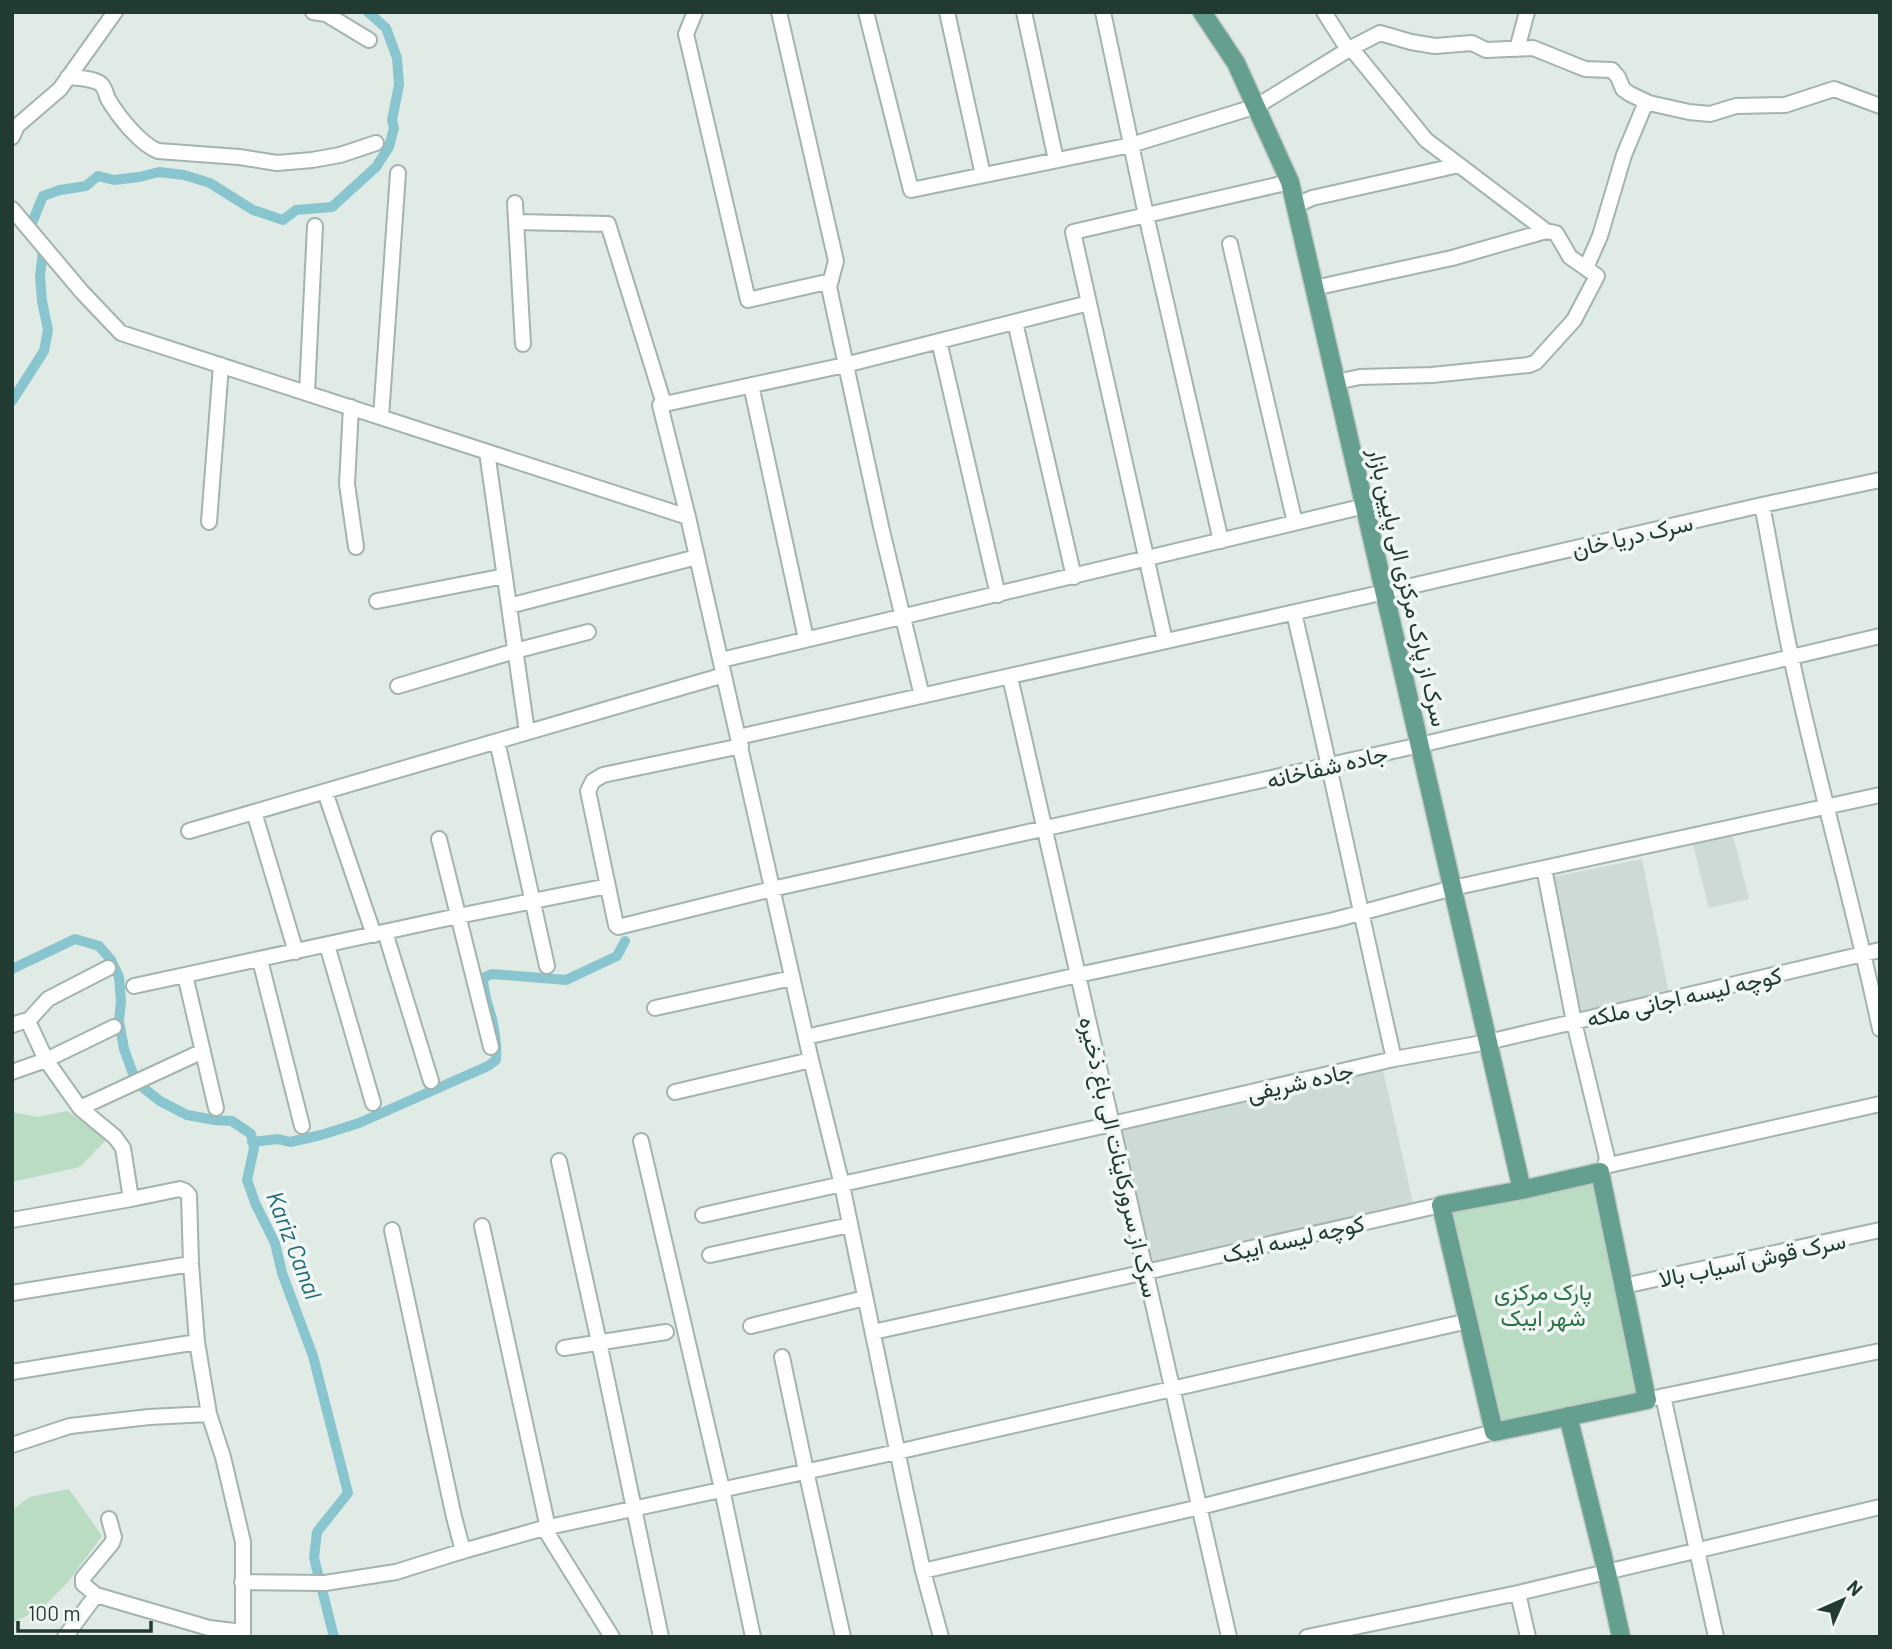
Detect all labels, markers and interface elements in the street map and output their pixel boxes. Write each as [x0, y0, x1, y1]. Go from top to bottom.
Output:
street label: سرک از پارک مرکزی الی پایین بازار [1360, 444, 1455, 730]
street label: سرک دریا خان [1569, 507, 1696, 564]
street label: جاده شفاخانه [1264, 738, 1390, 794]
street label: کوچه لیسه اجانی ملکه [1584, 960, 1785, 1035]
street label: سرک از سرورکاینات الی باغ ذخیره [1071, 1014, 1166, 1301]
street label: جاده شریفی [1244, 1055, 1356, 1109]
water label: Kariz Canal [261, 1187, 329, 1304]
street label: کوچه لیسه ایبک [1219, 1208, 1368, 1271]
street label: سرک قوش آسیاب بالا [1656, 1225, 1849, 1294]
park label: پارک مرکزی شهر ایبک [1494, 1277, 1592, 1333]
north arrow [1808, 1565, 1878, 1635]
text: N [1843, 1575, 1868, 1600]
scale bar [18, 1590, 150, 1634]
text: 100 m [28, 1600, 81, 1625]

